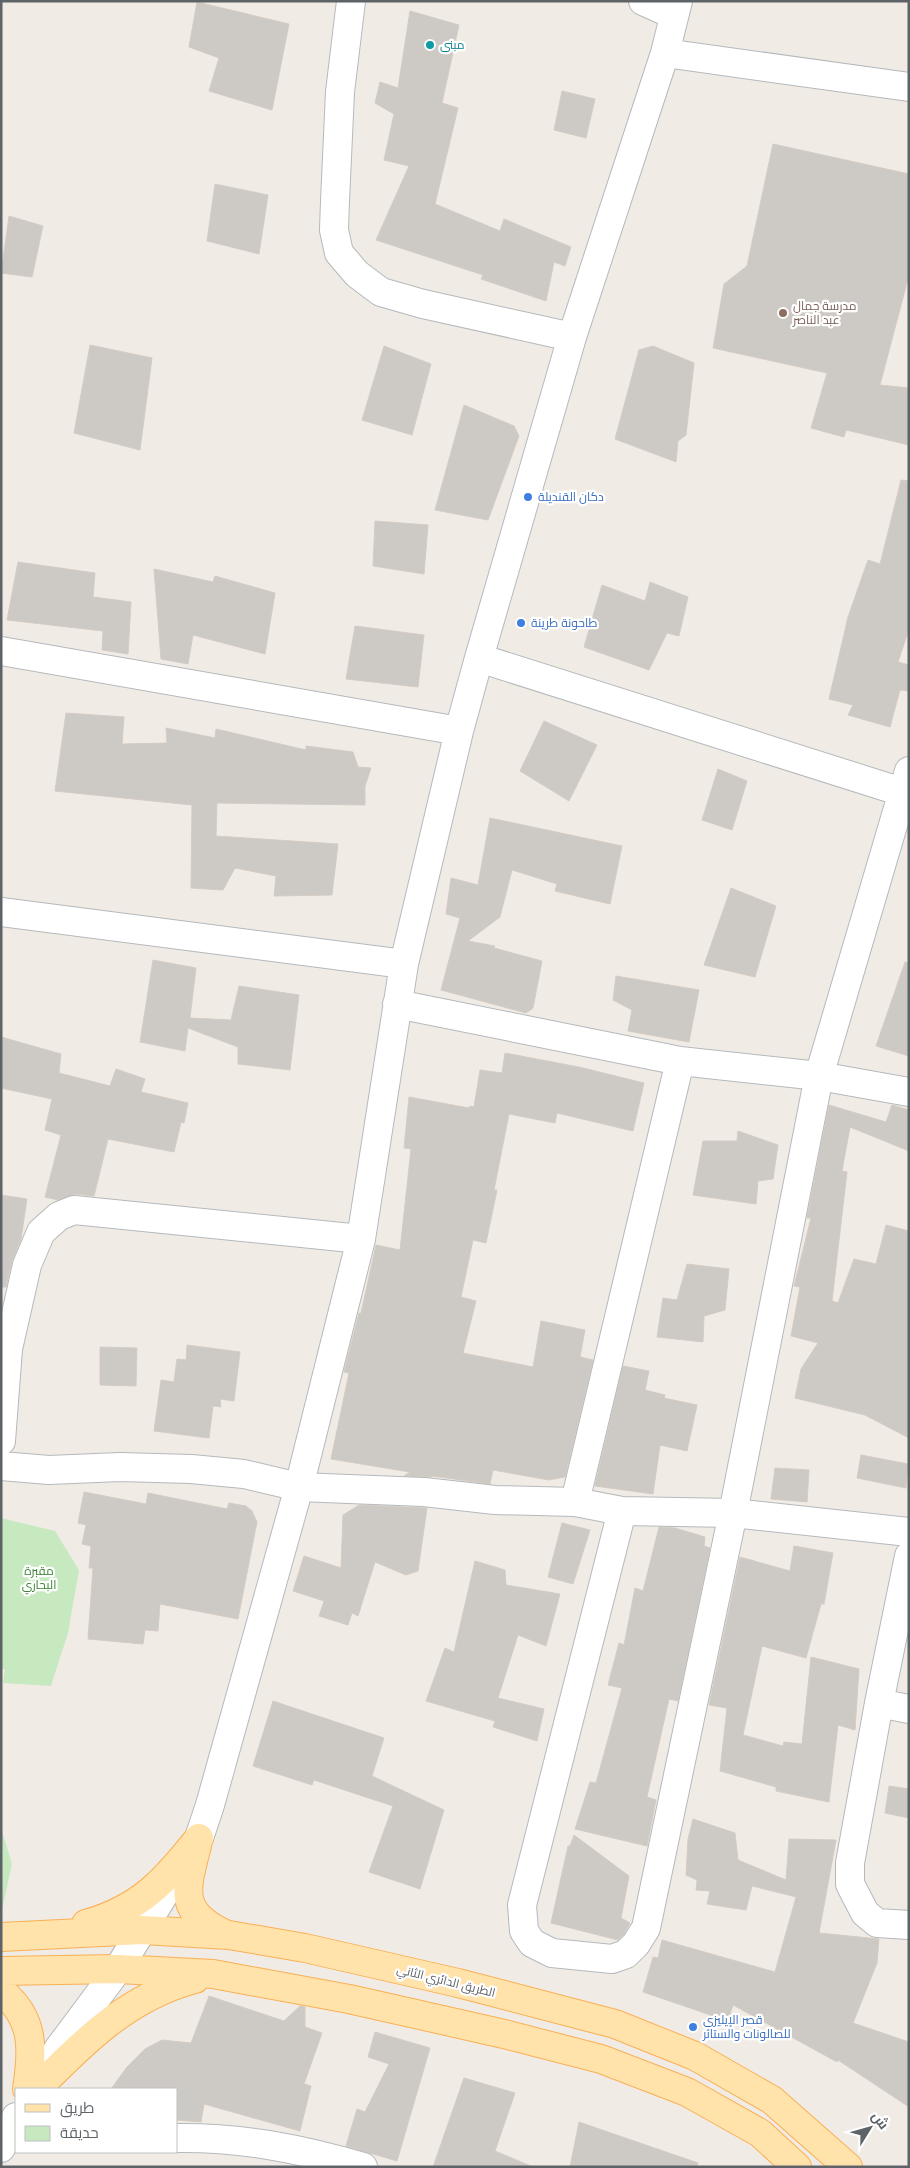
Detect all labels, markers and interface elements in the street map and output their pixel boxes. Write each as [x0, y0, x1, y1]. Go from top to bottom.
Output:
place label: مبنى [440, 37, 465, 52]
marker: مبنى [424, 39, 436, 51]
place label: مدرسة جمال عبد الناصر [792, 298, 856, 327]
marker: مدرسة جمال عبد الناصر [777, 307, 789, 319]
place label: دكان القنديلة [538, 489, 604, 504]
marker: دكان القنديلة [522, 491, 534, 503]
place label: طاحونة طرينة [531, 615, 597, 630]
marker: طاحونة طرينة [515, 617, 527, 629]
park label: مقبرة البحاري [22, 1563, 56, 1595]
street label: الطريق الدائري الثاني [394, 1961, 497, 2003]
place label: قصر الإيليزي للصالونات والستائر [702, 2012, 790, 2041]
marker: قصر الإيليزي للصالونات والستائر [687, 2021, 699, 2033]
legend [15, 2088, 178, 2153]
text: طريق [60, 2098, 94, 2118]
north arrow [845, 2103, 895, 2153]
text: ش [868, 2108, 893, 2133]
text: حديقة [60, 2123, 99, 2141]

